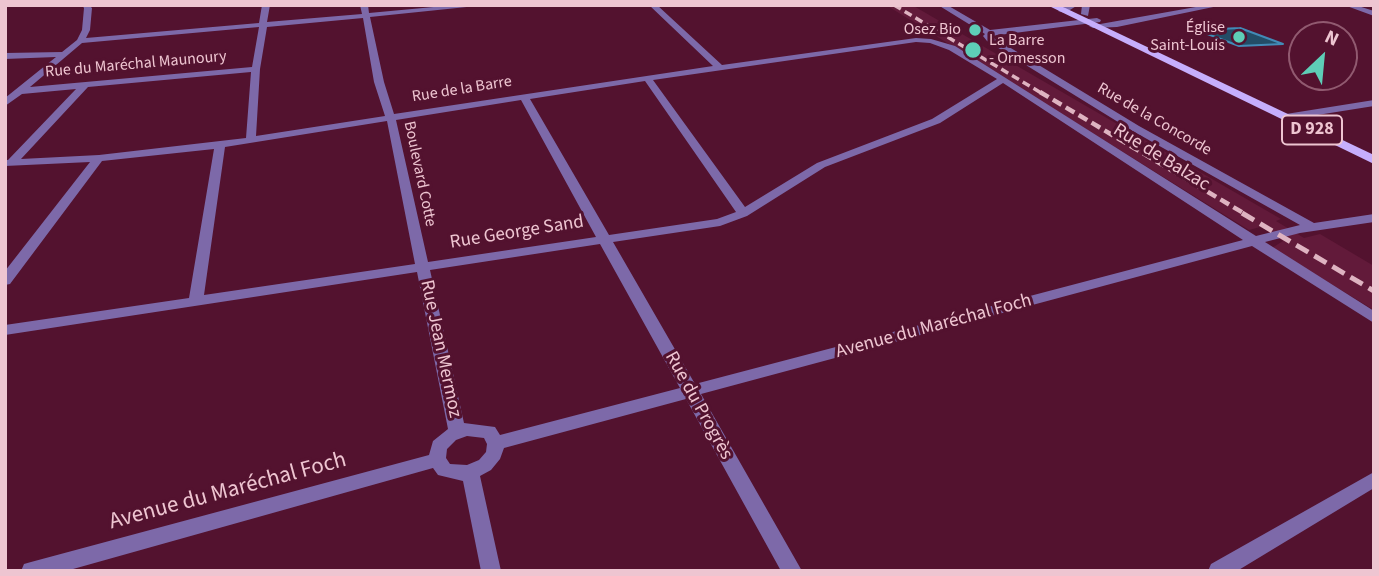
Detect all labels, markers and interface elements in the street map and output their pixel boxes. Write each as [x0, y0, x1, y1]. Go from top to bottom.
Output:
place label: Église Saint-Louis [1150, 18, 1225, 56]
place label: Osez Bio [904, 20, 961, 40]
north arrow [1288, 21, 1358, 91]
marker: Osez Bio [967, 22, 983, 38]
text: N [1320, 24, 1343, 53]
marker: Église Saint-Louis [1231, 29, 1247, 45]
place label: La Barre - Ormesson [989, 31, 1065, 69]
marker: La Barre - Ormesson [963, 40, 983, 60]
street label: Rue du Maréchal Maunoury [44, 48, 228, 82]
street label: Rue de la Barre [411, 73, 513, 107]
street label: Rue de la Concorde [1093, 80, 1215, 160]
road number: D 928 [1282, 116, 1342, 145]
street label: Rue de Balzac [1108, 119, 1214, 197]
street label: Boulevard Cotte [398, 120, 440, 228]
street label: Rue George Sand [448, 211, 586, 255]
street label: Rue Jean Mermoz [414, 278, 466, 420]
street label: Avenue du Maréchal Foch [834, 290, 1034, 364]
street label: Rue du Progrès [659, 348, 737, 464]
street label: Avenue du Maréchal Foch [106, 447, 350, 537]

